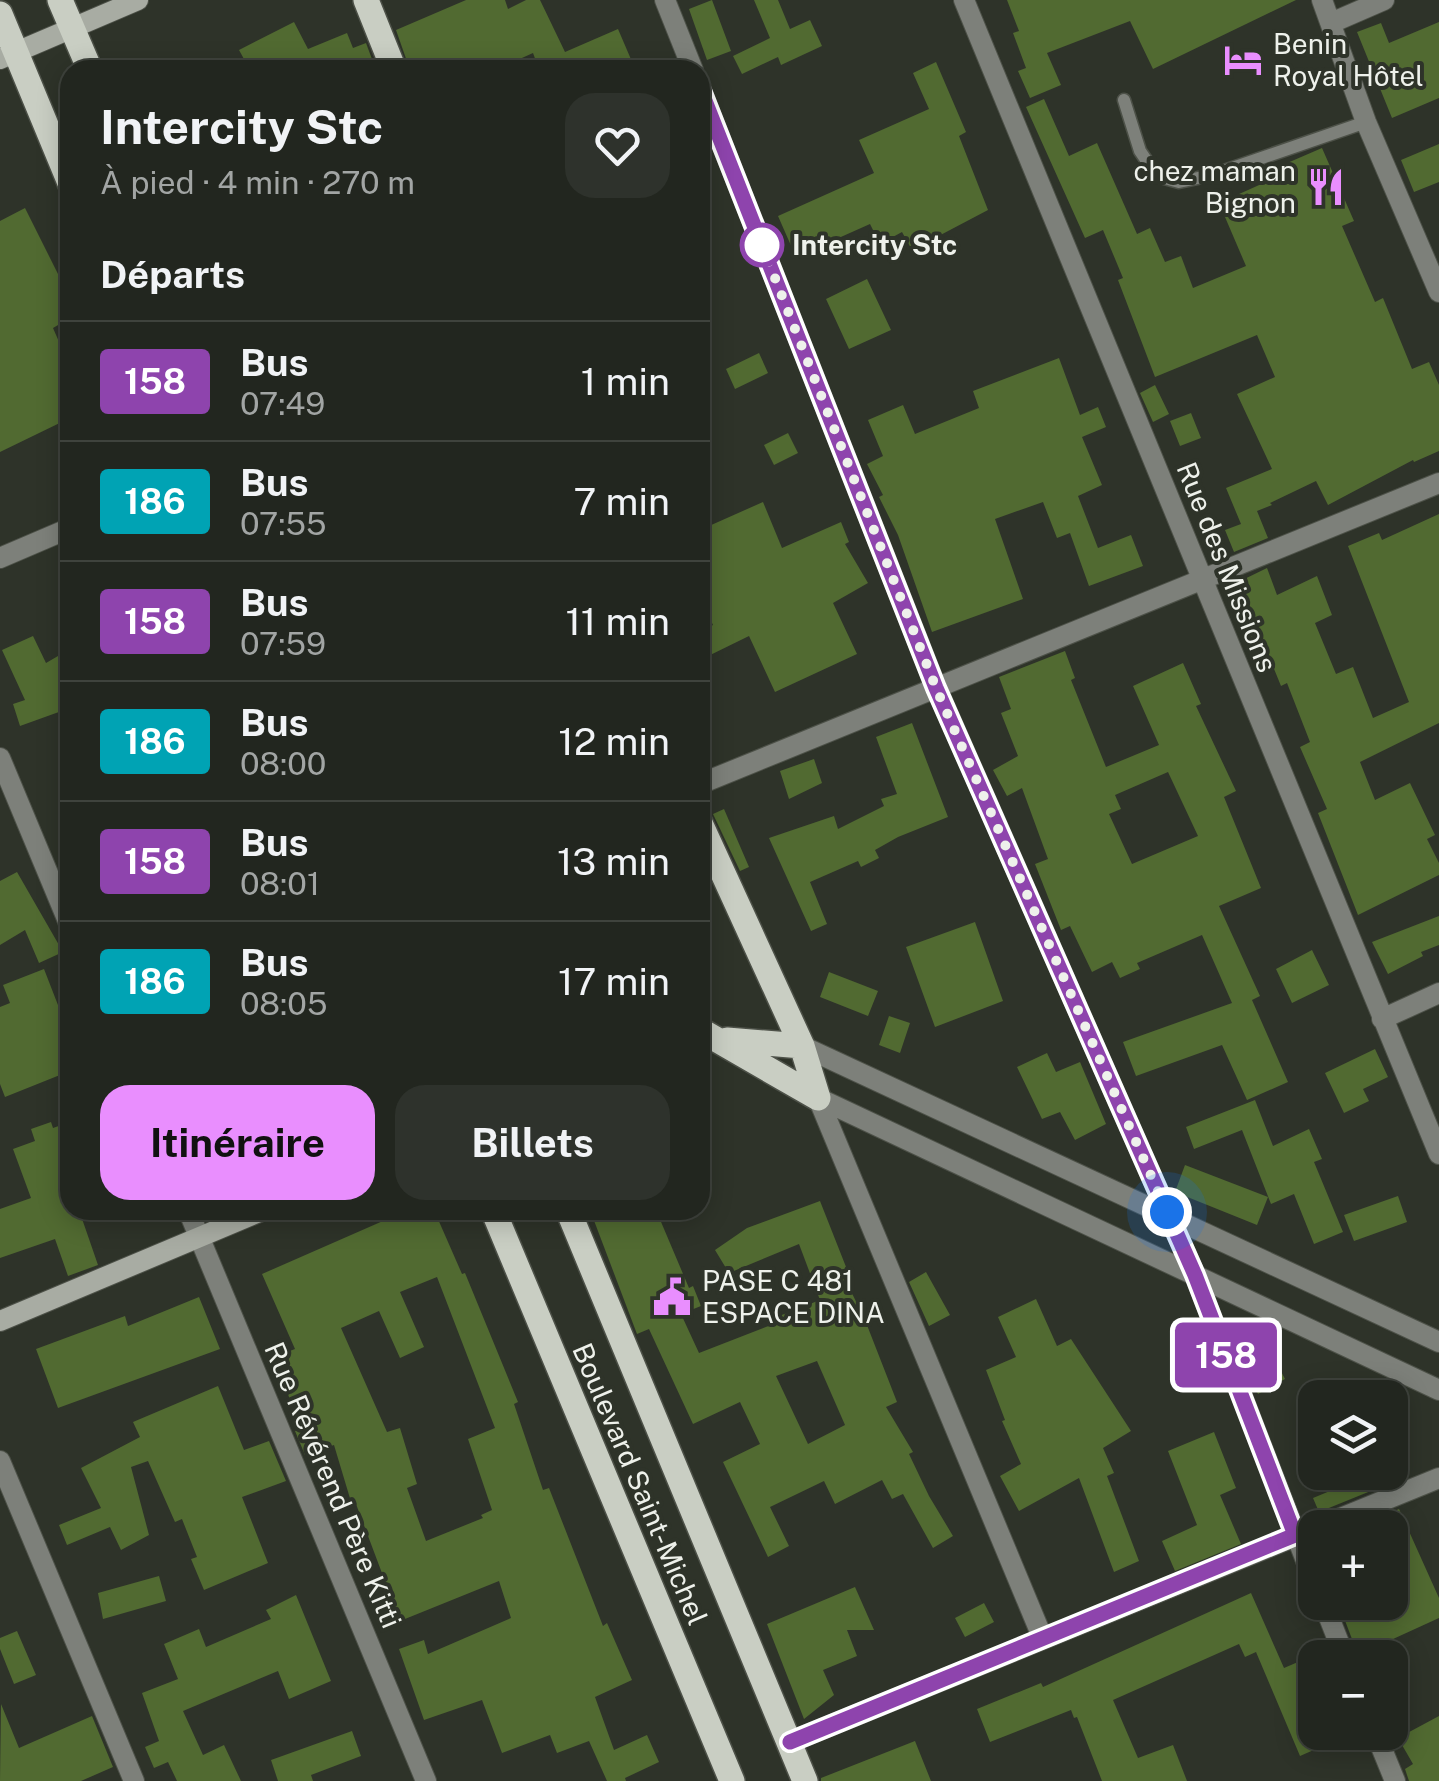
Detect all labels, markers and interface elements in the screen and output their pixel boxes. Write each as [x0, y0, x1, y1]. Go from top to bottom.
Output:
place label: Benin Royal Hôtel [1273, 27, 1424, 92]
hotel icon: Benin Royal Hôtel [1222, 39, 1264, 81]
button: heart [565, 93, 670, 198]
text: Intercity Stc [100, 98, 383, 155]
place label: chez maman Bignon [1134, 154, 1296, 219]
text: À pied · 4 min · 270 m [100, 164, 415, 201]
restaurant icon: chez maman Bignon [1305, 166, 1347, 208]
marker: Intercity Stc [741, 224, 783, 266]
place label: Intercity Stc [792, 228, 957, 261]
text: Départs [100, 252, 245, 297]
text: Bus [240, 340, 309, 385]
text: 1 min [581, 359, 670, 404]
text: 158 [124, 361, 186, 402]
text: 07:49 [240, 385, 325, 422]
street label: Rue des Missions [1170, 457, 1285, 677]
text: Bus [240, 460, 309, 505]
text: 7 min [573, 479, 670, 524]
text: 186 [124, 481, 186, 522]
text: 07:55 [240, 505, 326, 542]
text: Bus [240, 580, 309, 625]
text: 11 min [565, 599, 670, 644]
text: 158 [124, 601, 186, 642]
text: 07:59 [240, 625, 326, 662]
text: Bus [240, 700, 309, 745]
text: 12 min [558, 719, 670, 764]
text: 186 [124, 721, 186, 762]
text: 08:00 [240, 745, 326, 782]
text: Bus [240, 820, 309, 865]
text: 13 min [557, 839, 670, 884]
text: 158 [124, 841, 186, 882]
text: 08:01 [240, 865, 320, 902]
text: Bus [240, 940, 309, 985]
text: 17 min [558, 959, 670, 1004]
text: 186 [124, 961, 186, 1002]
text: 08:05 [240, 985, 327, 1022]
button: Itinéraire [100, 1085, 375, 1200]
button: Billets [395, 1085, 670, 1200]
your location [1142, 1187, 1192, 1237]
place label: PASE C 481 ESPACE DINA [702, 1264, 885, 1329]
public building icon: PASE C 481 ESPACE DINA [651, 1276, 693, 1318]
line badge: 158 [1168, 1322, 1284, 1388]
text: 158 [1195, 1335, 1257, 1376]
street label: Rue Révérend Père Kitti [258, 1337, 409, 1633]
street label: Boulevard Saint-Michel [566, 1338, 715, 1630]
map controls [1298, 1380, 1408, 1750]
button: layers [1298, 1380, 1408, 1490]
button: + [1298, 1510, 1408, 1620]
button: − [1298, 1640, 1408, 1750]

